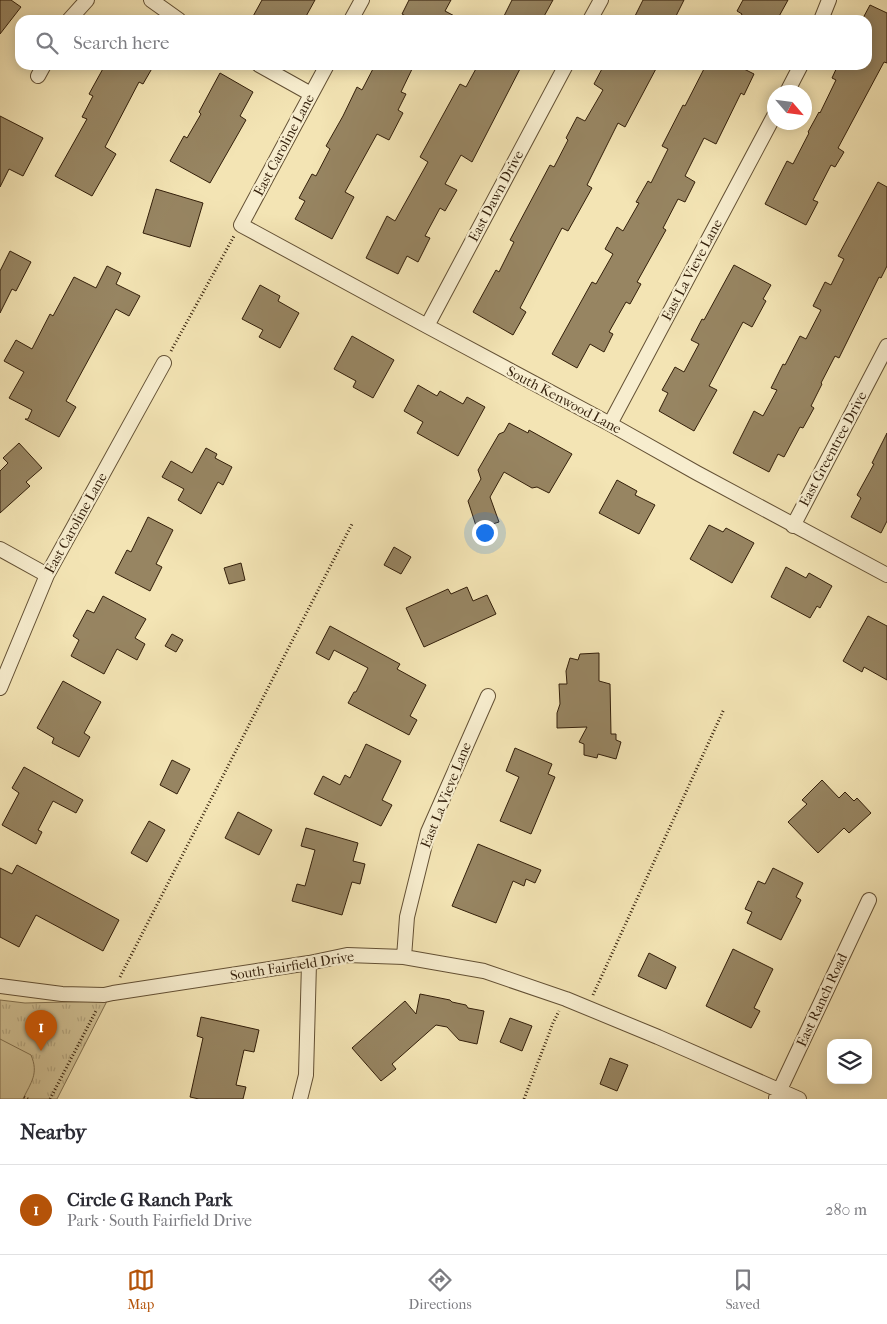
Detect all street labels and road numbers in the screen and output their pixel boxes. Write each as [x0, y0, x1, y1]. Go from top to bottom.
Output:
street label: East Caroline Lane [250, 91, 318, 199]
street label: East Dawn Drive [465, 147, 527, 245]
street label: East La Vieve Lane [658, 216, 726, 324]
street label: South Kenwood Lane [504, 363, 624, 437]
street label: East Greentree Drive [796, 389, 871, 509]
street label: East Caroline Lane [41, 469, 111, 576]
street label: East La Vieve Lane [417, 740, 475, 850]
street label: South Fairfield Drive [229, 948, 355, 984]
street label: East Ranch Road [793, 950, 851, 1049]

